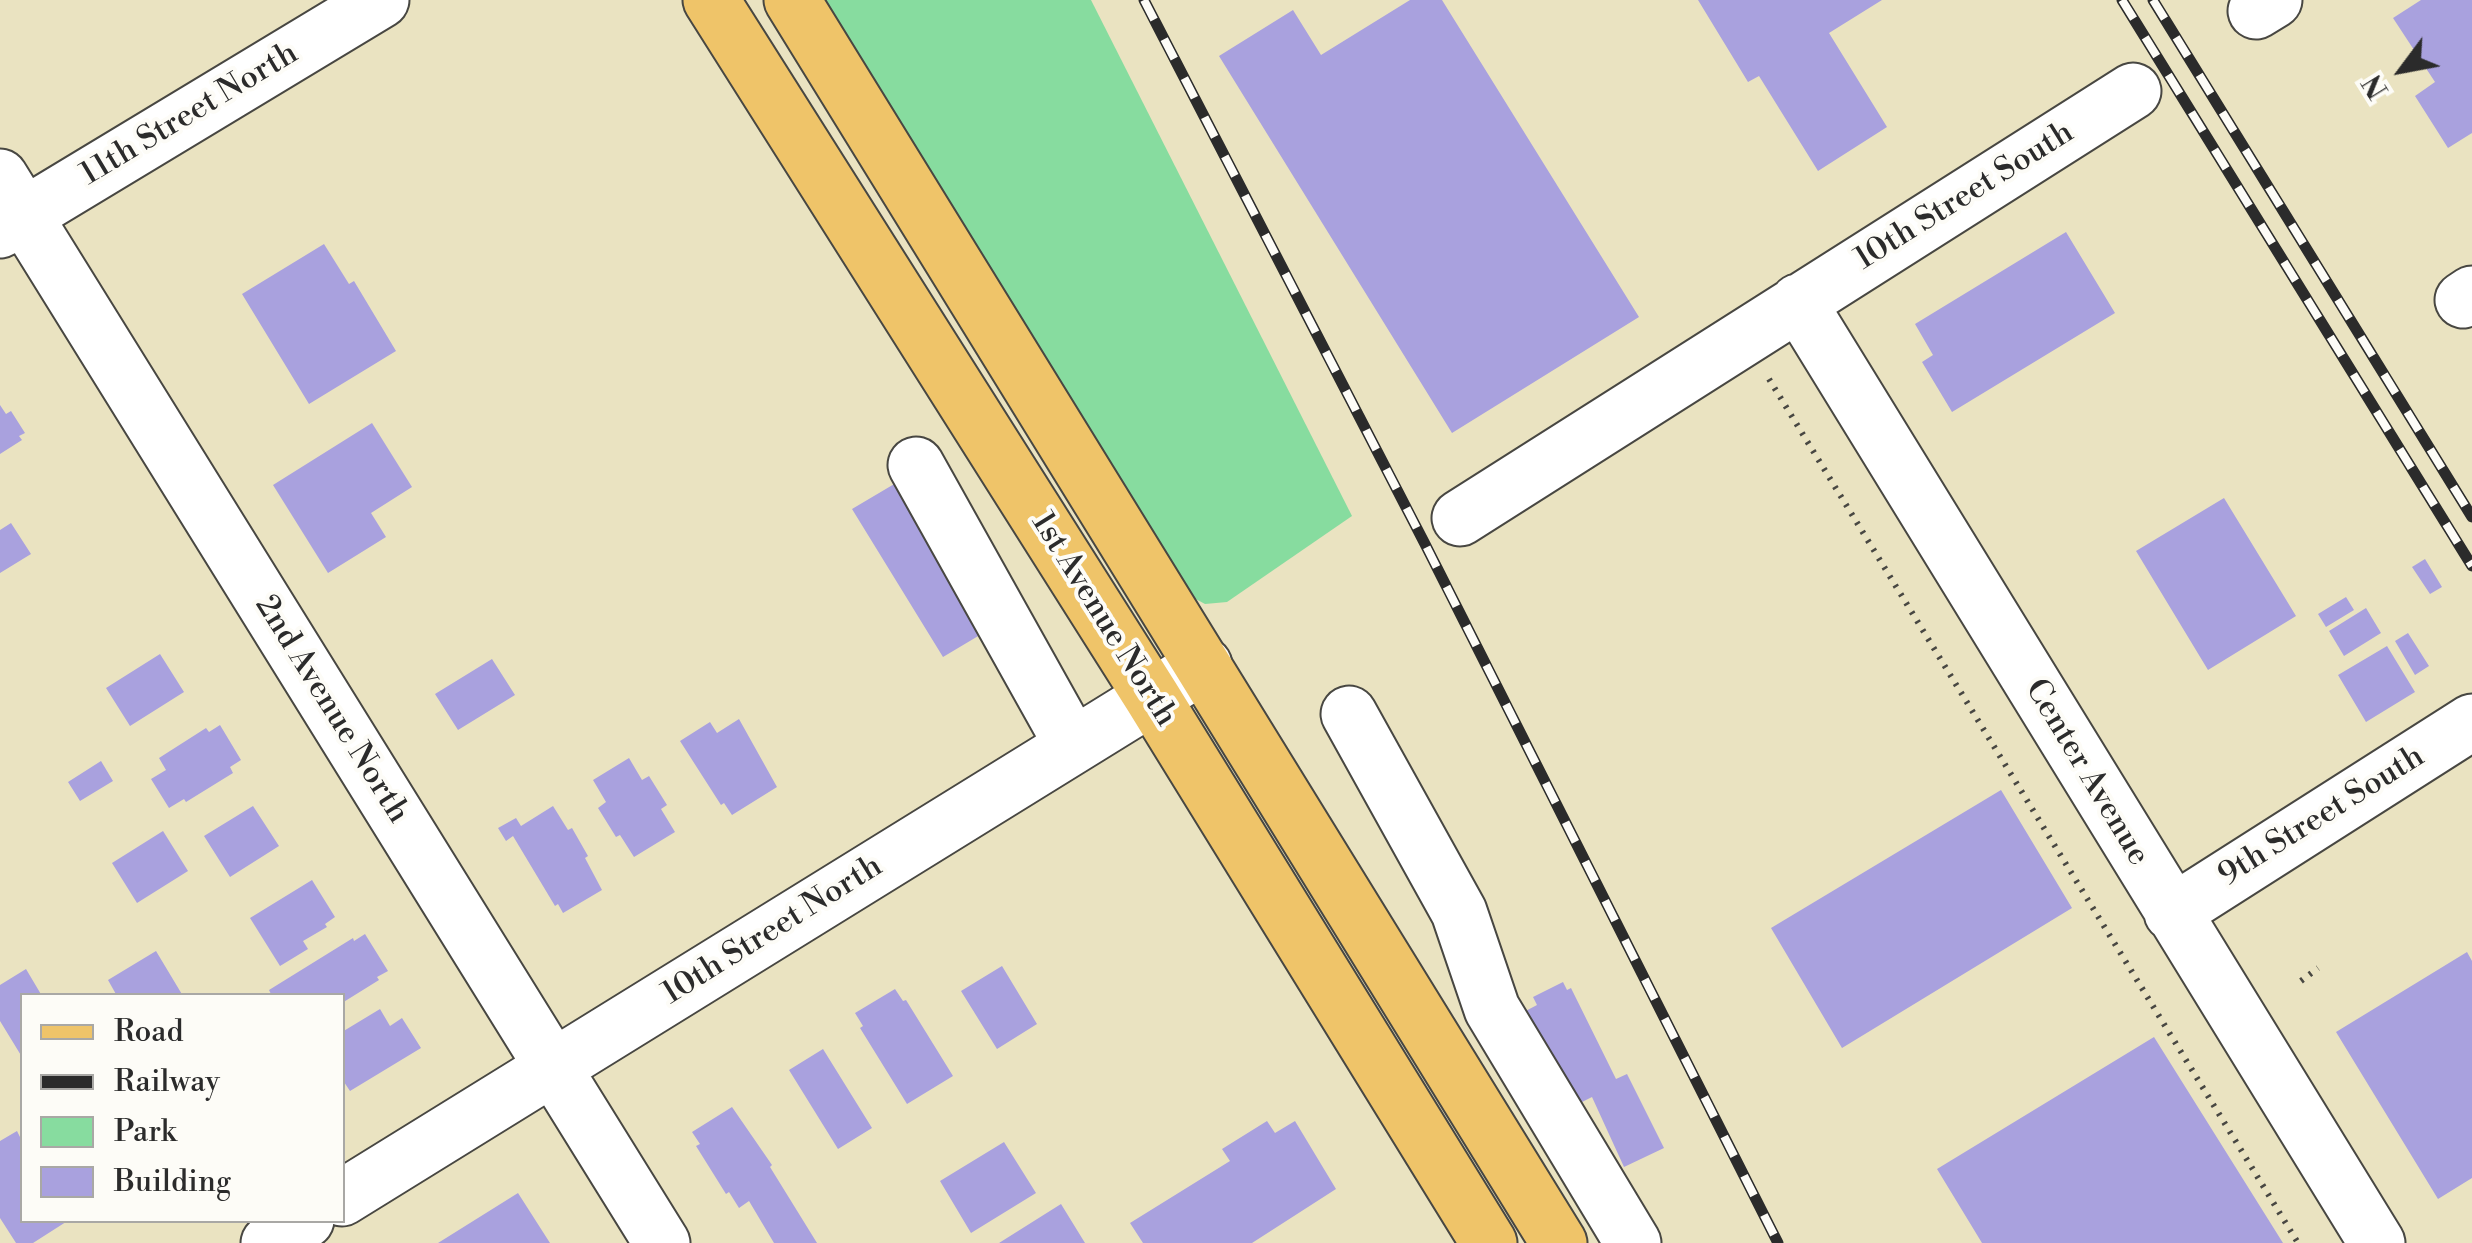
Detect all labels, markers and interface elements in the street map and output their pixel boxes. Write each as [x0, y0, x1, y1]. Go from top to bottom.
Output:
north arrow [2352, 20, 2452, 120]
street label: 11th Street North [75, 35, 305, 195]
text: N [2355, 67, 2397, 105]
street label: 10th Street South [1849, 114, 2081, 280]
street label: 1st Avenue North [1022, 506, 1184, 734]
street label: 2nd Avenue North [246, 589, 416, 831]
street label: Center Avenue [2015, 673, 2157, 873]
street label: 9th Street South [2212, 738, 2432, 896]
street label: 10th Street North [656, 848, 890, 1014]
legend [20, 993, 345, 1223]
text: Road [114, 1013, 184, 1051]
text: Railway [114, 1063, 220, 1101]
text: Park [114, 1113, 176, 1151]
text: Building [114, 1163, 231, 1201]

